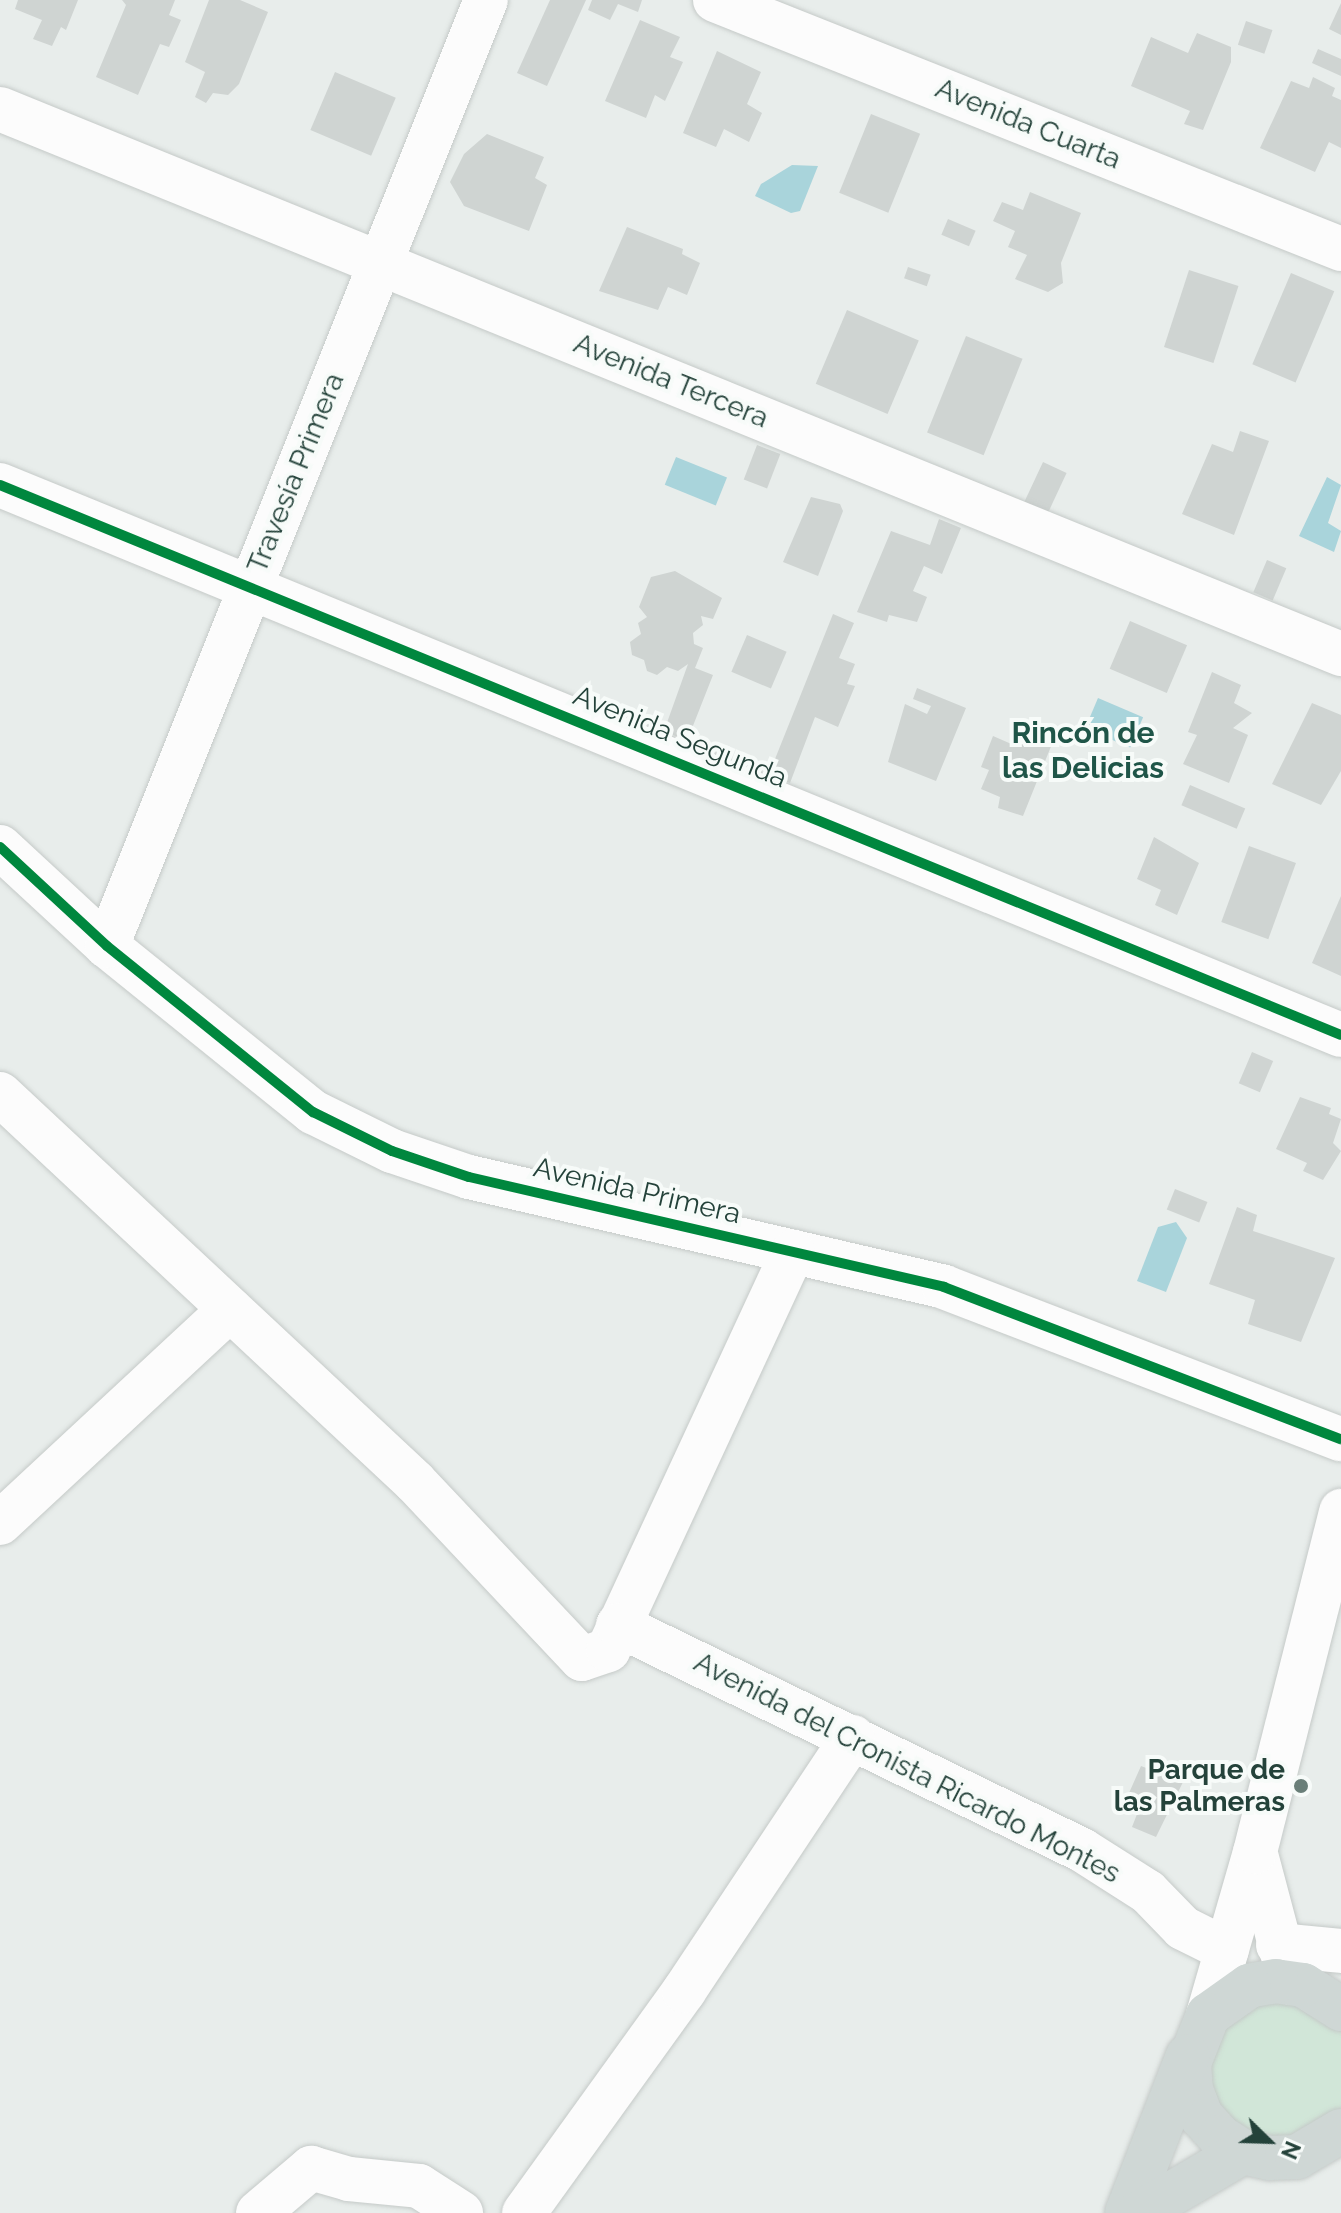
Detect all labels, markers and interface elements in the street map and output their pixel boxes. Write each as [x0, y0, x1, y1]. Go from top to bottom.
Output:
street label: Avenida Cuarta [931, 72, 1125, 176]
street label: Avenida Tercera [568, 327, 774, 435]
street label: Travesía Primera [241, 368, 351, 578]
street label: Avenida Segunda [568, 679, 792, 795]
district label: Rincón de las Delicias [1002, 715, 1164, 786]
street label: Avenida Primera [530, 1151, 744, 1231]
street label: Avenida del Cronista Ricardo Montes [688, 1645, 1126, 1891]
place label: Parque de las Palmeras [1114, 1753, 1285, 1819]
marker: Parque de las Palmeras [1292, 1777, 1310, 1795]
north arrow [1229, 2101, 1309, 2181]
text: N [1276, 2138, 1306, 2163]

